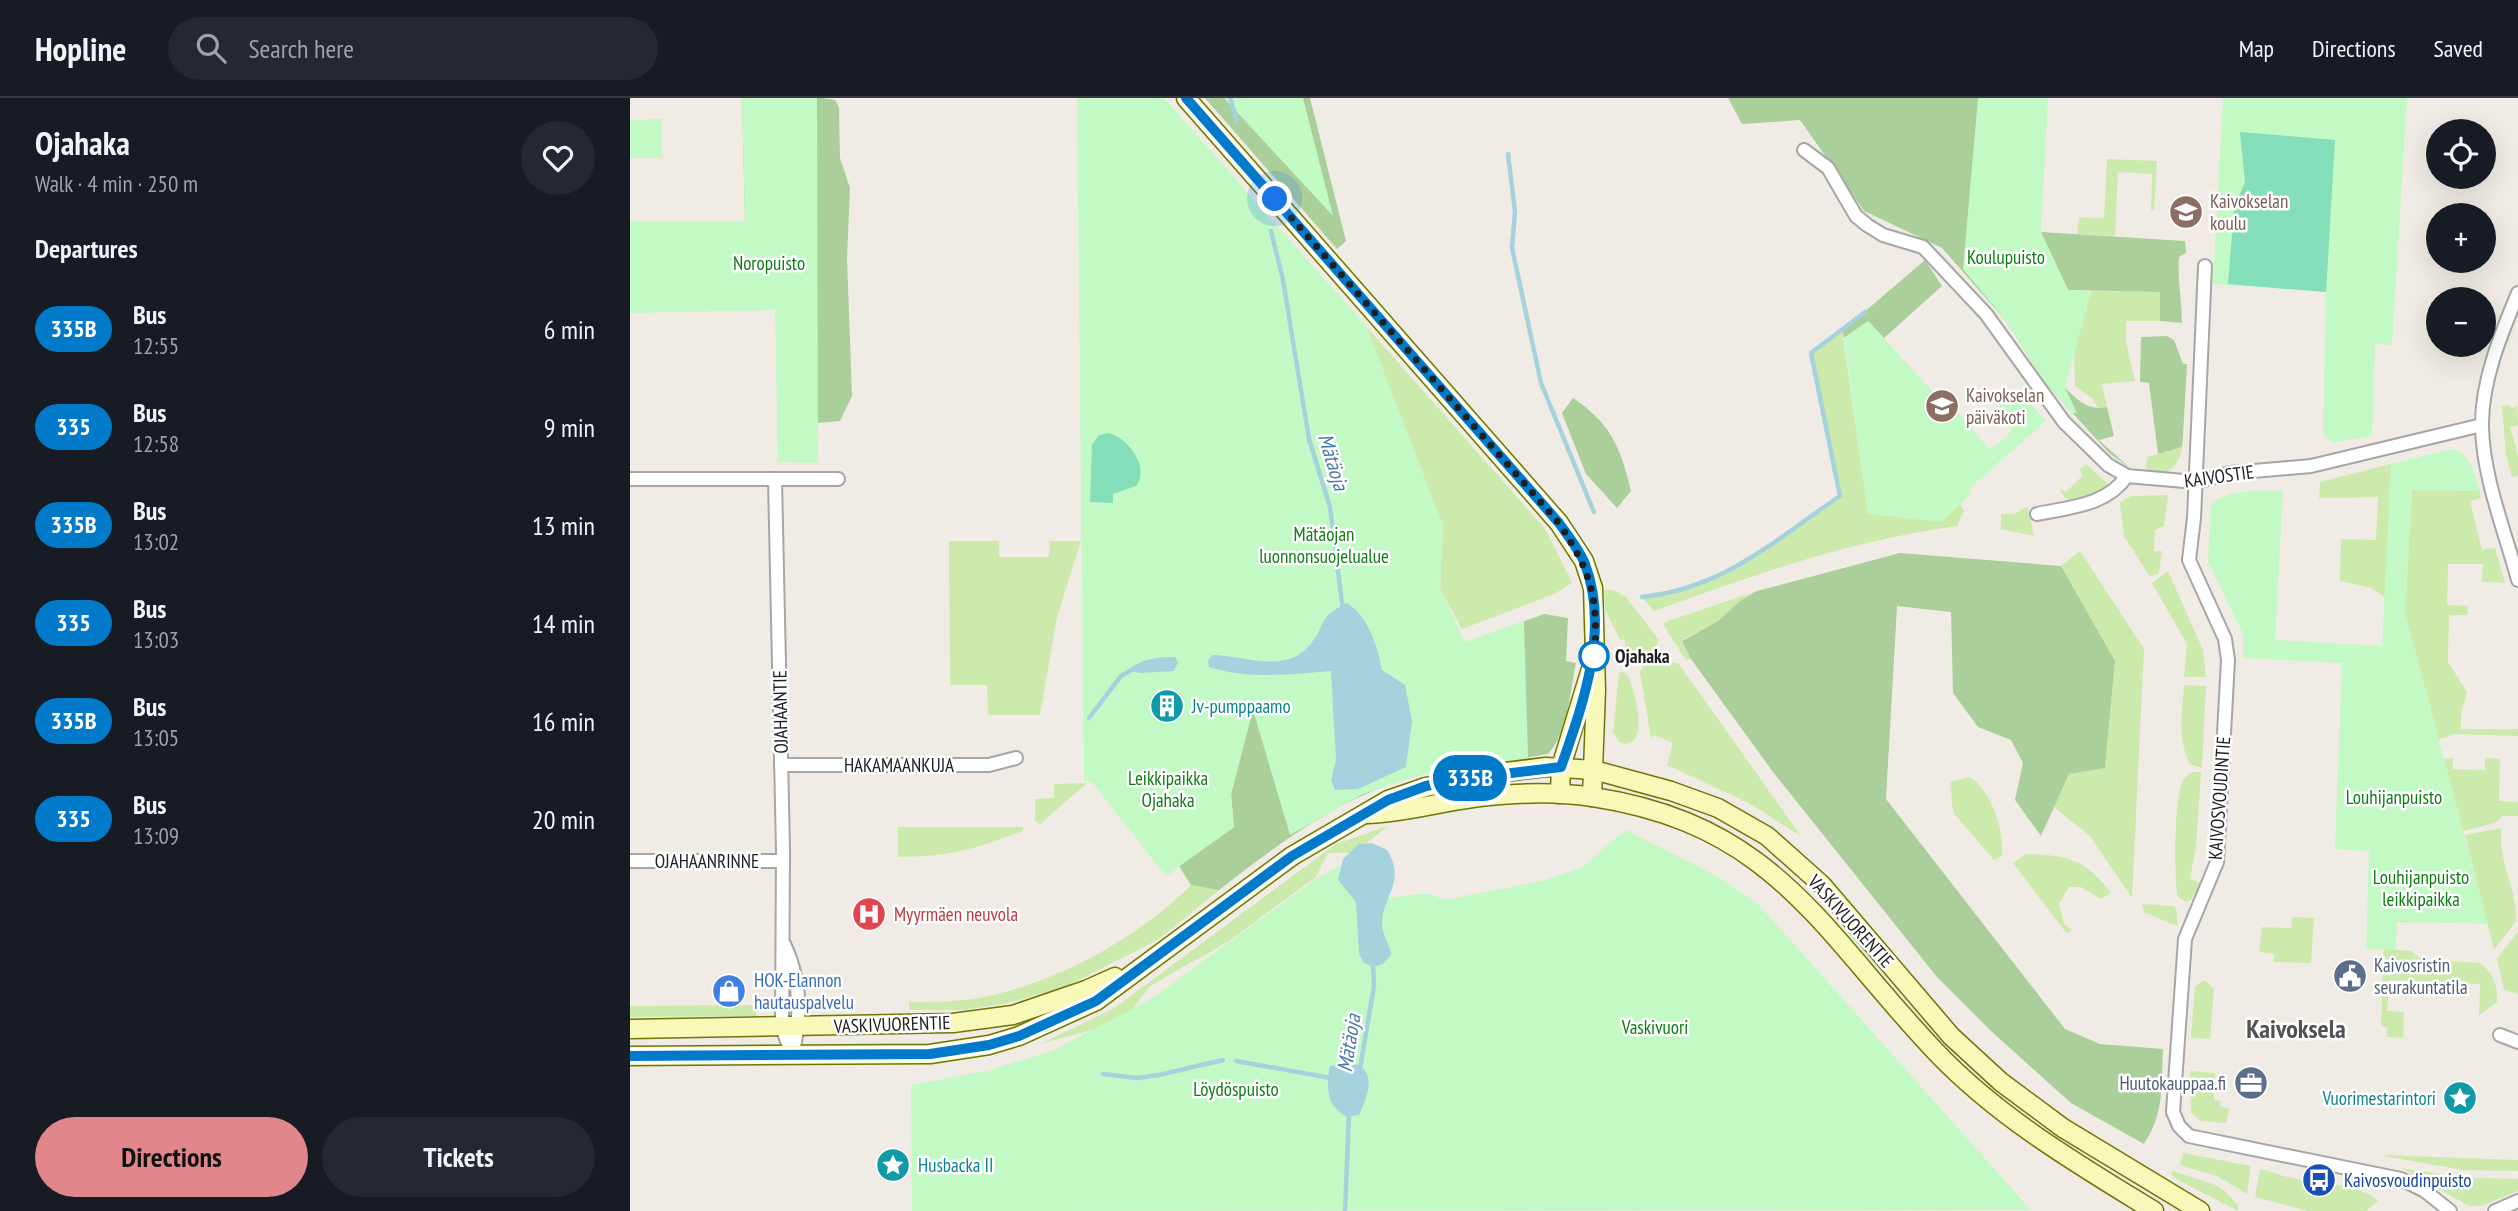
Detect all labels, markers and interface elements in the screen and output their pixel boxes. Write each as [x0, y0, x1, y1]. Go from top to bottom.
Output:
search box [168, 17, 658, 80]
text: Hopline [35, 27, 126, 70]
icon: search [192, 29, 230, 67]
text: Search here [248, 32, 354, 65]
text: Map [2239, 33, 2274, 64]
text: Directions [2312, 33, 2396, 64]
text: Saved [2434, 33, 2483, 64]
map controls [2426, 119, 2496, 357]
button: locate [2426, 119, 2496, 189]
text: Ojahaka [35, 121, 130, 164]
button: heart [521, 121, 595, 195]
text: Walk · 4 min · 250 m [35, 169, 198, 198]
your location [1257, 181, 1292, 216]
place label: Kaivokselan koulu [2210, 189, 2288, 235]
school or university icon: Kaivokselan koulu [2167, 193, 2205, 231]
button: + [2426, 203, 2496, 273]
text: Departures [35, 232, 138, 265]
park label: Koulupuisto [1967, 245, 2045, 269]
park label: Noropuisto [733, 251, 805, 275]
button: − [2426, 287, 2496, 357]
text: Bus [133, 298, 166, 331]
text: 335B [50, 313, 97, 344]
text: 6 min [544, 313, 595, 346]
text: 12:55 [133, 331, 179, 360]
place label: Kaivokselan päiväkoti [1966, 383, 2044, 429]
school or university icon: Kaivokselan päiväkoti [1923, 387, 1961, 425]
text: Bus [133, 396, 166, 429]
text: 335 [56, 411, 91, 442]
text: 9 min [544, 411, 595, 444]
text: 12:58 [133, 429, 179, 458]
water label: Mätäoja [1312, 430, 1355, 495]
street label: KAIVOSTIE [2183, 459, 2255, 493]
text: Bus [133, 494, 166, 527]
text: 335B [50, 509, 97, 540]
text: 13 min [532, 509, 595, 542]
park label: Mätäojan luonnonsuojelualue [1259, 522, 1389, 568]
text: 13:02 [133, 527, 179, 556]
text: Bus [133, 592, 166, 625]
text: 335 [56, 607, 91, 638]
text: 14 min [532, 607, 595, 640]
text: 13:03 [133, 625, 179, 654]
marker: Ojahaka [1579, 641, 1609, 671]
place label: Ojahaka [1615, 644, 1670, 668]
street label: OJAHAANTIE [767, 670, 793, 754]
building icon: Jv-pumppaamo [1148, 687, 1186, 725]
text: Bus [133, 690, 166, 723]
place label: Jv-pumppaamo [1191, 694, 1291, 718]
text: 335B [50, 705, 97, 736]
text: 16 min [532, 705, 595, 738]
text: 13:05 [133, 723, 179, 752]
street label: KAIVOSVOUDINTIE [2203, 735, 2235, 861]
street label: HAKAMAANKUJA [844, 753, 954, 777]
line badge: 335B [1421, 755, 1519, 801]
text: 335B [1447, 762, 1493, 793]
park label: Leikkipaikka Ojahaka [1128, 766, 1208, 812]
park label: Louhijanpuisto [2346, 785, 2442, 809]
text: Bus [133, 788, 166, 821]
text: 335 [56, 803, 91, 834]
text: 20 min [532, 803, 595, 836]
text: 13:09 [133, 821, 179, 850]
street label: OJAHAANRINNE [655, 849, 759, 873]
park label: Louhijanpuisto leikkipaikka [2373, 865, 2469, 911]
street label: VASKIVUORENTIE [1802, 869, 1899, 972]
hospital icon: Myyrmäen neuvola [850, 895, 888, 933]
place label: Myyrmäen neuvola [894, 902, 1018, 926]
place label: Kaivosristin seurakuntatila [2374, 953, 2467, 999]
public building icon: Kaivosristin seurakuntatila [2331, 957, 2369, 995]
place label: HOK-Elannon hautauspalvelu [754, 968, 854, 1014]
shop icon: HOK-Elannon hautauspalvelu [710, 972, 748, 1010]
street label: VASKIVUORENTIE [832, 1010, 951, 1038]
water label: Mätäoja [1331, 1011, 1367, 1074]
district label: Kaivoksela [2246, 1012, 2346, 1045]
park label: Vaskivuori [1621, 1015, 1688, 1039]
office icon: Huutokauppaa.fi [2232, 1064, 2270, 1102]
place label: Huutokauppaa.fi [2119, 1071, 2226, 1095]
park label: Löydöspuisto [1193, 1077, 1279, 1101]
place icon: Vuorimestarintori [2441, 1079, 2479, 1117]
place label: Vuorimestarintori [2321, 1086, 2436, 1110]
button: Directions [35, 1117, 308, 1197]
button: Tickets [322, 1117, 595, 1197]
place icon: Husbacka II [874, 1146, 912, 1184]
place label: Husbacka II [918, 1153, 993, 1177]
bus stop icon: Kaivosvoudinpuisto [2300, 1161, 2338, 1199]
place label: Kaivosvoudinpuisto [2344, 1168, 2472, 1192]

